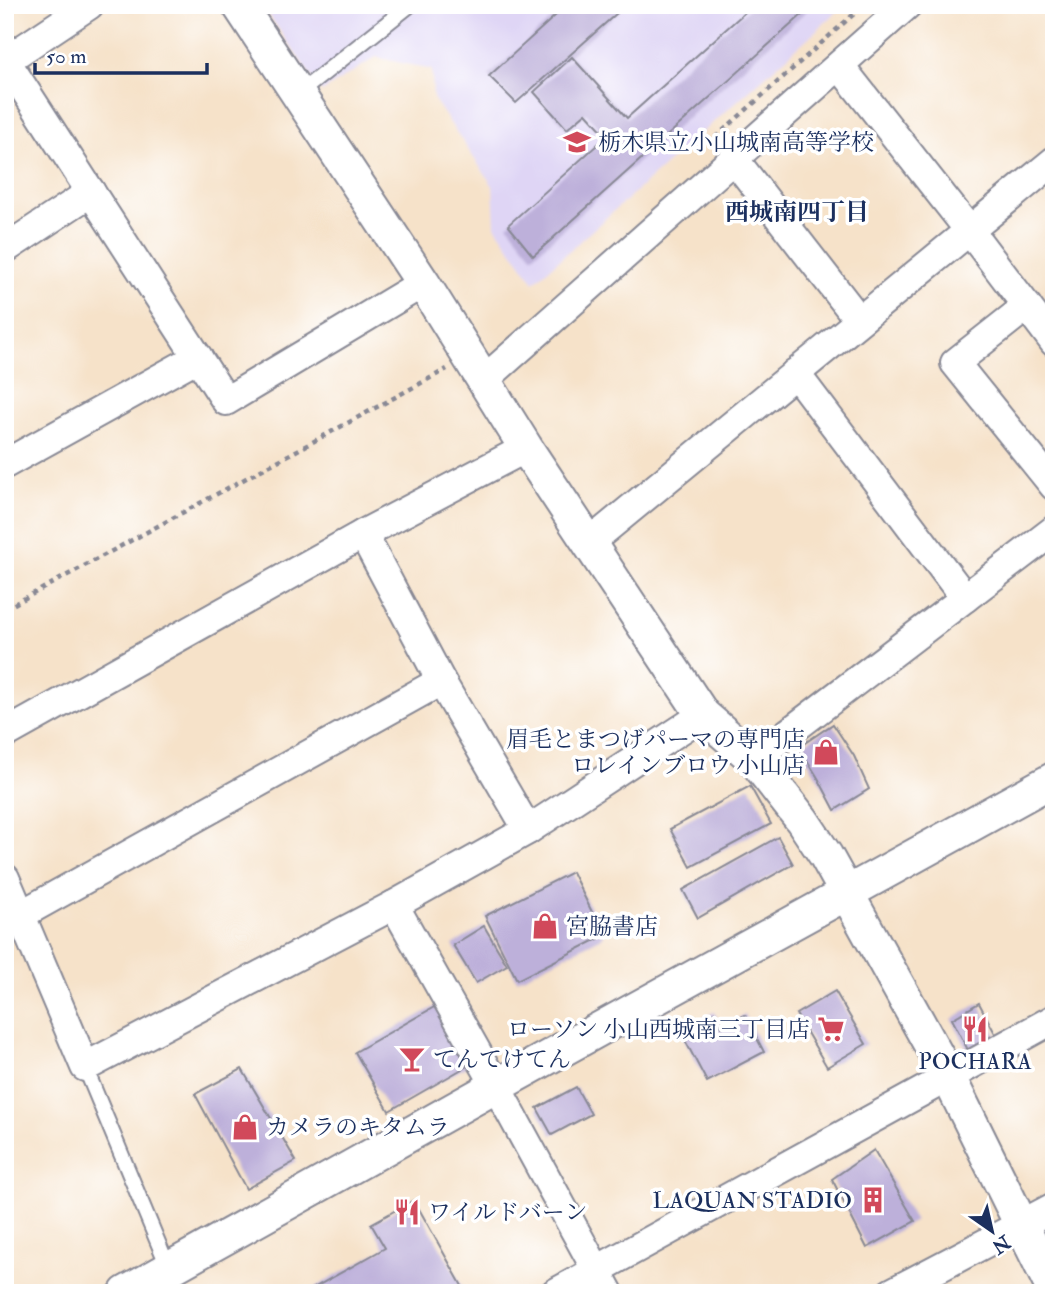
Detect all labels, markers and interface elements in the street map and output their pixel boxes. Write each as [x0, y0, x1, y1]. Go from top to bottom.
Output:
scale bar [35, 32, 206, 76]
text: 50 m [46, 43, 87, 70]
school or university icon: 栃木県立小山城南高等学校 [562, 127, 592, 157]
place label: 栃木県立小山城南高等学校 [598, 128, 874, 157]
district label: 西城南四丁目 [725, 197, 869, 228]
place label: 眉毛とまつげパーマの専門店 ロレインブロウ 小山店 [506, 725, 805, 780]
shop icon: 眉毛とまつげパーマの専門店 ロレインブロウ 小山店 [811, 737, 841, 767]
shop icon: 宮脇書店 [530, 911, 560, 941]
place label: 宮脇書店 [566, 912, 658, 941]
supermarket icon: ローソン 小山西城南三丁目店 [816, 1014, 846, 1044]
restaurant icon: POCHARA [960, 1014, 990, 1044]
place label: ローソン 小山西城南三丁目店 [507, 1015, 810, 1044]
bar icon: てんてけてん [397, 1044, 427, 1074]
place label: てんてけてん [433, 1045, 571, 1074]
place label: POCHARA [918, 1047, 1032, 1076]
shop icon: カメラのキタムラ [230, 1112, 260, 1142]
place label: カメラのキタムラ [266, 1113, 450, 1142]
building icon: LAQUAN STADIO [858, 1185, 888, 1215]
place label: LAQUAN STADIO [653, 1186, 852, 1215]
north arrow [958, 1196, 1028, 1266]
restaurant icon: ワイルドバーン [392, 1197, 422, 1227]
place label: ワイルドバーン [428, 1198, 587, 1227]
text: N [986, 1229, 1016, 1260]

